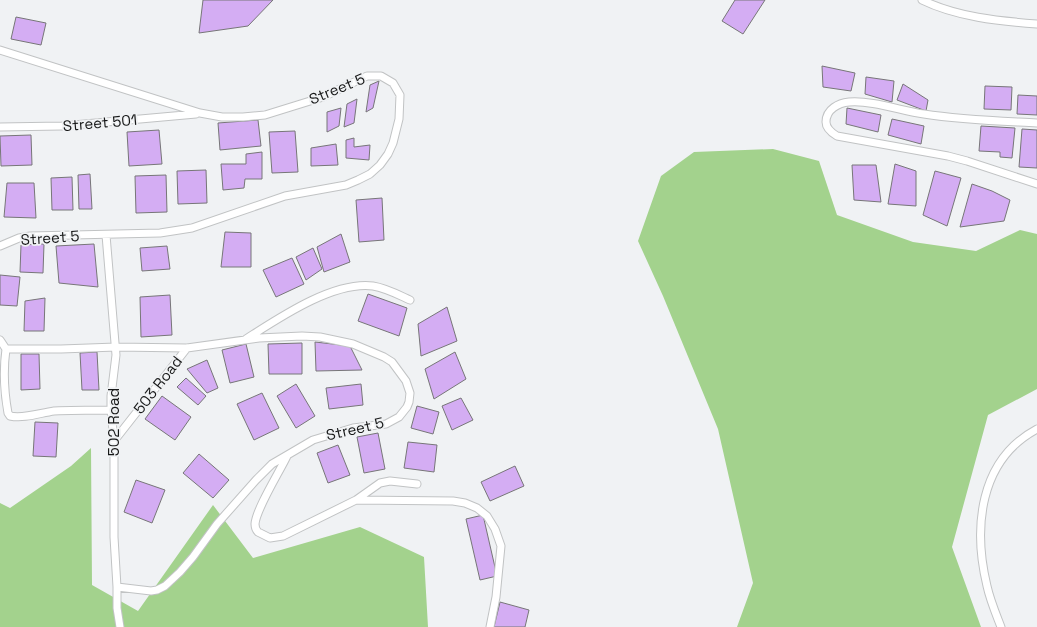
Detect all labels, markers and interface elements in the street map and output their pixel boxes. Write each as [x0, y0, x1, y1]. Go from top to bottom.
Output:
street label: Street 5 [306, 69, 368, 108]
street label: Street 501 [62, 110, 138, 135]
street label: Street 5 [20, 226, 80, 249]
street label: 503 Road [129, 352, 186, 417]
street label: 502 Road [104, 388, 123, 456]
street label: Street 5 [324, 413, 386, 444]

